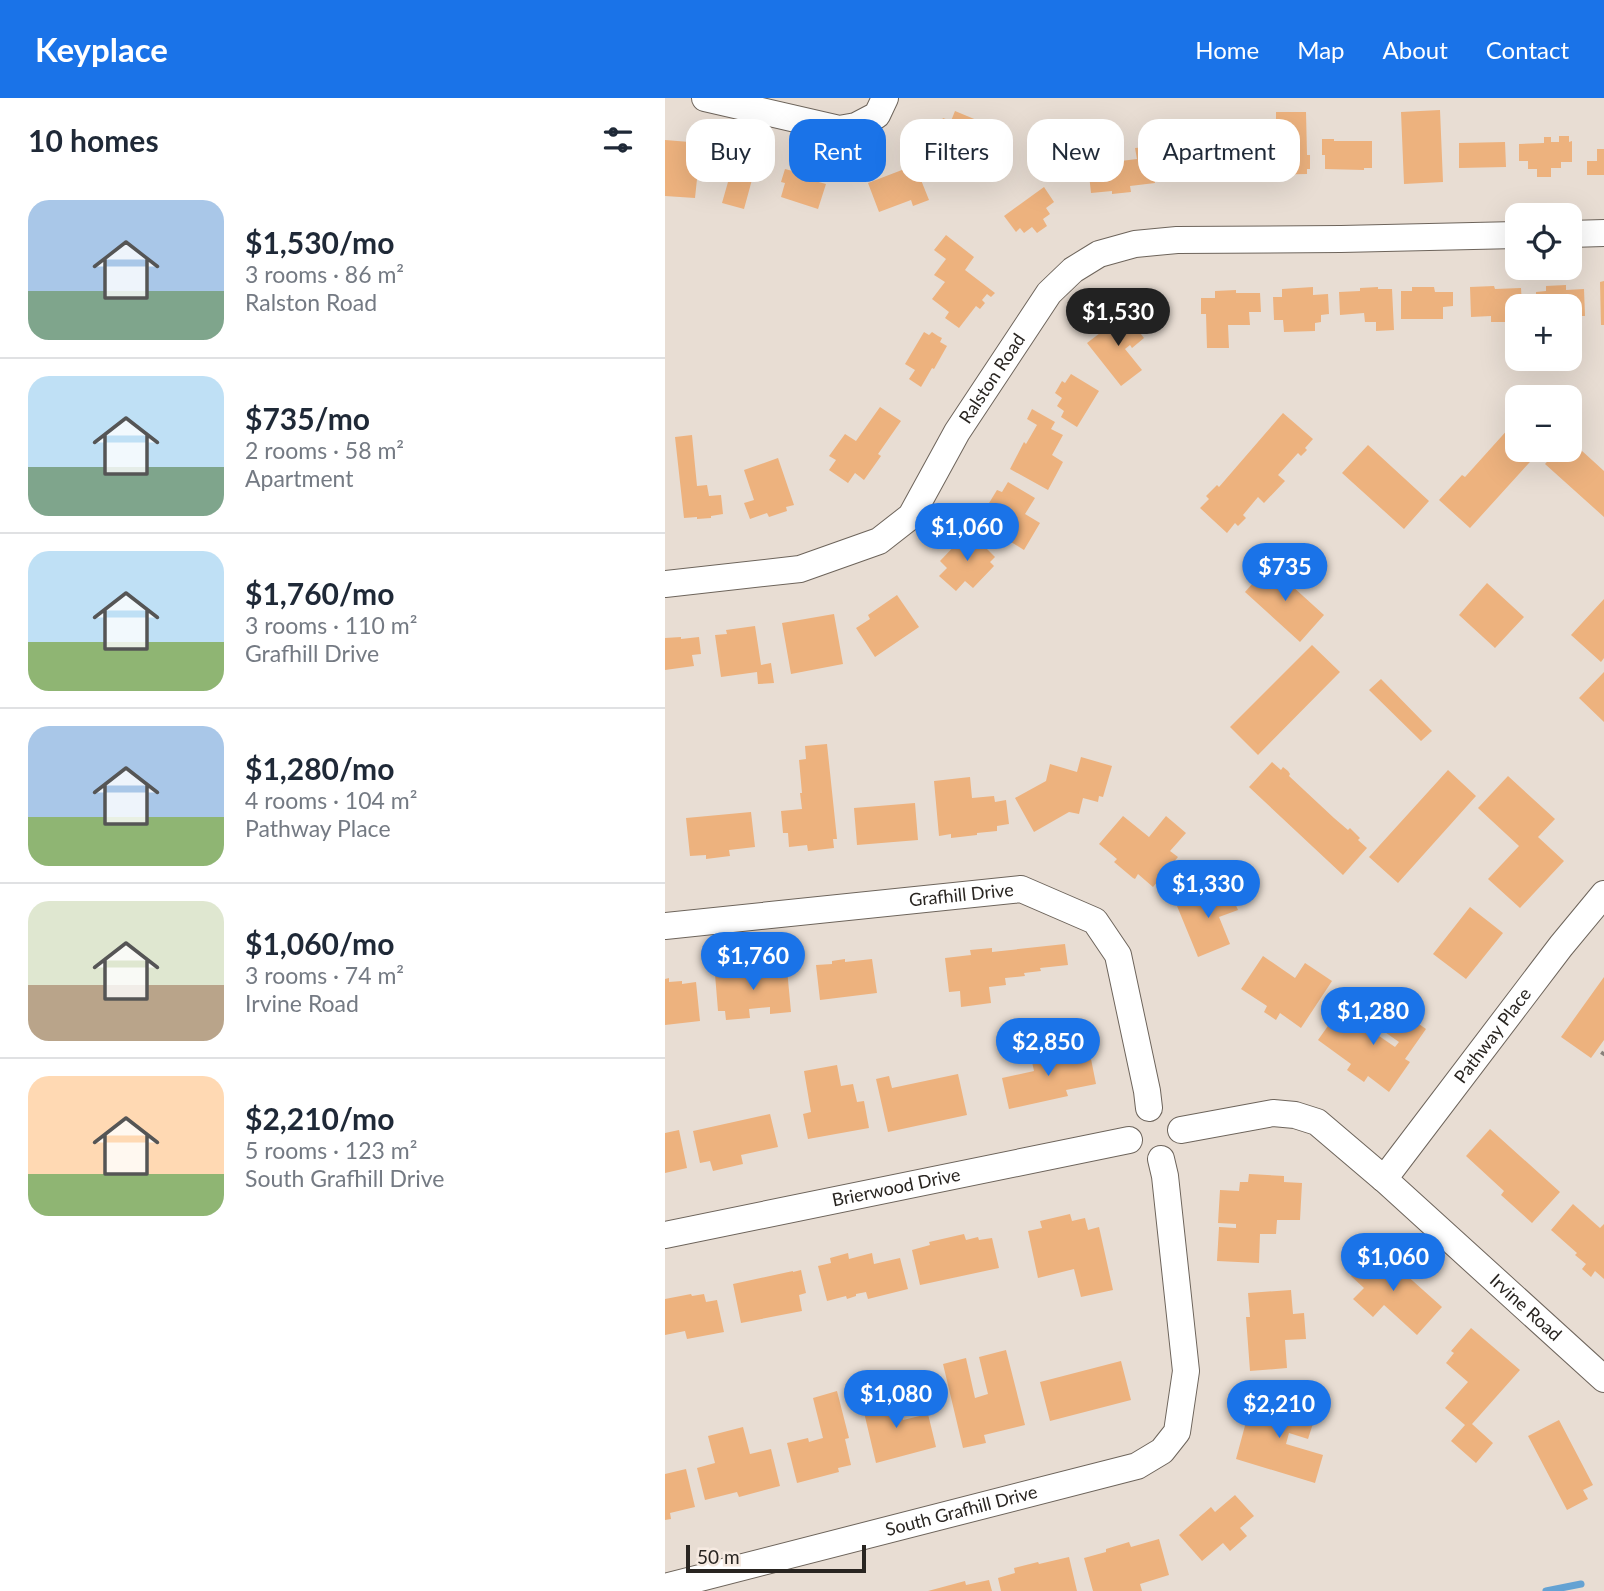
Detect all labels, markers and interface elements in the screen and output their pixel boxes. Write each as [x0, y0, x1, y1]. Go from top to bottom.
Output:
text: Keyplace [35, 29, 168, 69]
text: Home [1195, 35, 1259, 64]
text: Map [1297, 35, 1345, 64]
text: About [1383, 35, 1448, 64]
text: Contact [1486, 35, 1569, 64]
chip: Buy [686, 119, 775, 182]
chip: Rent [789, 119, 886, 182]
chip: Filters [900, 119, 1013, 182]
chip: New [1027, 119, 1124, 182]
chip: Apartment [1138, 119, 1300, 182]
icon: filters [599, 121, 637, 159]
text: 10 homes [28, 122, 159, 158]
map controls [1505, 203, 1582, 462]
button: locate [1505, 203, 1582, 280]
text: $1,530/mo [245, 224, 394, 260]
icon: home [84, 228, 168, 312]
text: 3 rooms · 86 m² [245, 260, 404, 288]
text: Ralston Road [245, 288, 377, 316]
pin: $1,530 [1061, 288, 1175, 348]
button: + [1505, 294, 1582, 371]
text: $1,530 [1082, 297, 1154, 325]
street label: Ralston Road [954, 329, 1029, 427]
button: − [1505, 385, 1582, 462]
text: $735/mo [245, 400, 370, 436]
icon: home [84, 404, 168, 488]
text: 2 rooms · 58 m² [245, 436, 404, 464]
text: Apartment [245, 464, 353, 492]
pin: $1,060 [910, 504, 1024, 563]
text: $1,060 [931, 512, 1003, 540]
pin: $735 [1244, 544, 1326, 603]
text: $735 [1258, 552, 1312, 580]
text: $1,760/mo [245, 575, 394, 611]
icon: home [84, 579, 168, 663]
text: 3 rooms · 110 m² [245, 611, 417, 639]
text: Grafhill Drive [245, 639, 379, 667]
text: $1,280/mo [245, 750, 394, 786]
icon: home [84, 754, 168, 838]
text: 4 rooms · 104 m² [245, 786, 417, 814]
text: Pathway Place [245, 814, 391, 842]
pin: $1,330 [1151, 860, 1265, 920]
text: $1,330 [1172, 869, 1244, 897]
street label: Grafhill Drive [908, 878, 1015, 911]
text: $1,060/mo [245, 925, 394, 961]
icon: home [84, 929, 168, 1013]
pin: $1,760 [696, 932, 810, 992]
text: $1,760 [717, 941, 789, 969]
text: 3 rooms · 74 m² [245, 961, 404, 989]
street label: Pathway Place [1449, 983, 1535, 1087]
pin: $1,280 [1316, 988, 1430, 1047]
text: Irvine Road [245, 989, 359, 1017]
text: $1,280 [1337, 996, 1409, 1024]
pin: $2,850 [991, 1018, 1105, 1078]
text: $2,850 [1012, 1027, 1084, 1055]
text: $2,210/mo [245, 1100, 394, 1136]
icon: home [84, 1104, 168, 1188]
text: 5 rooms · 123 m² [245, 1136, 417, 1164]
street label: Brierwood Drive [830, 1163, 962, 1211]
text: South Grafhill Drive [245, 1164, 444, 1192]
pin: $1,060 [1336, 1234, 1450, 1293]
text: $1,060 [1357, 1242, 1429, 1270]
street label: Irvine Road [1486, 1269, 1567, 1345]
pin: $1,080 [839, 1370, 953, 1430]
text: $1,080 [860, 1379, 932, 1407]
pin: $2,210 [1222, 1380, 1336, 1440]
text: $2,210 [1243, 1389, 1315, 1417]
street label: South Grafhill Drive [883, 1480, 1040, 1540]
scale bar [686, 1542, 866, 1574]
text: 50 m [697, 1545, 740, 1568]

